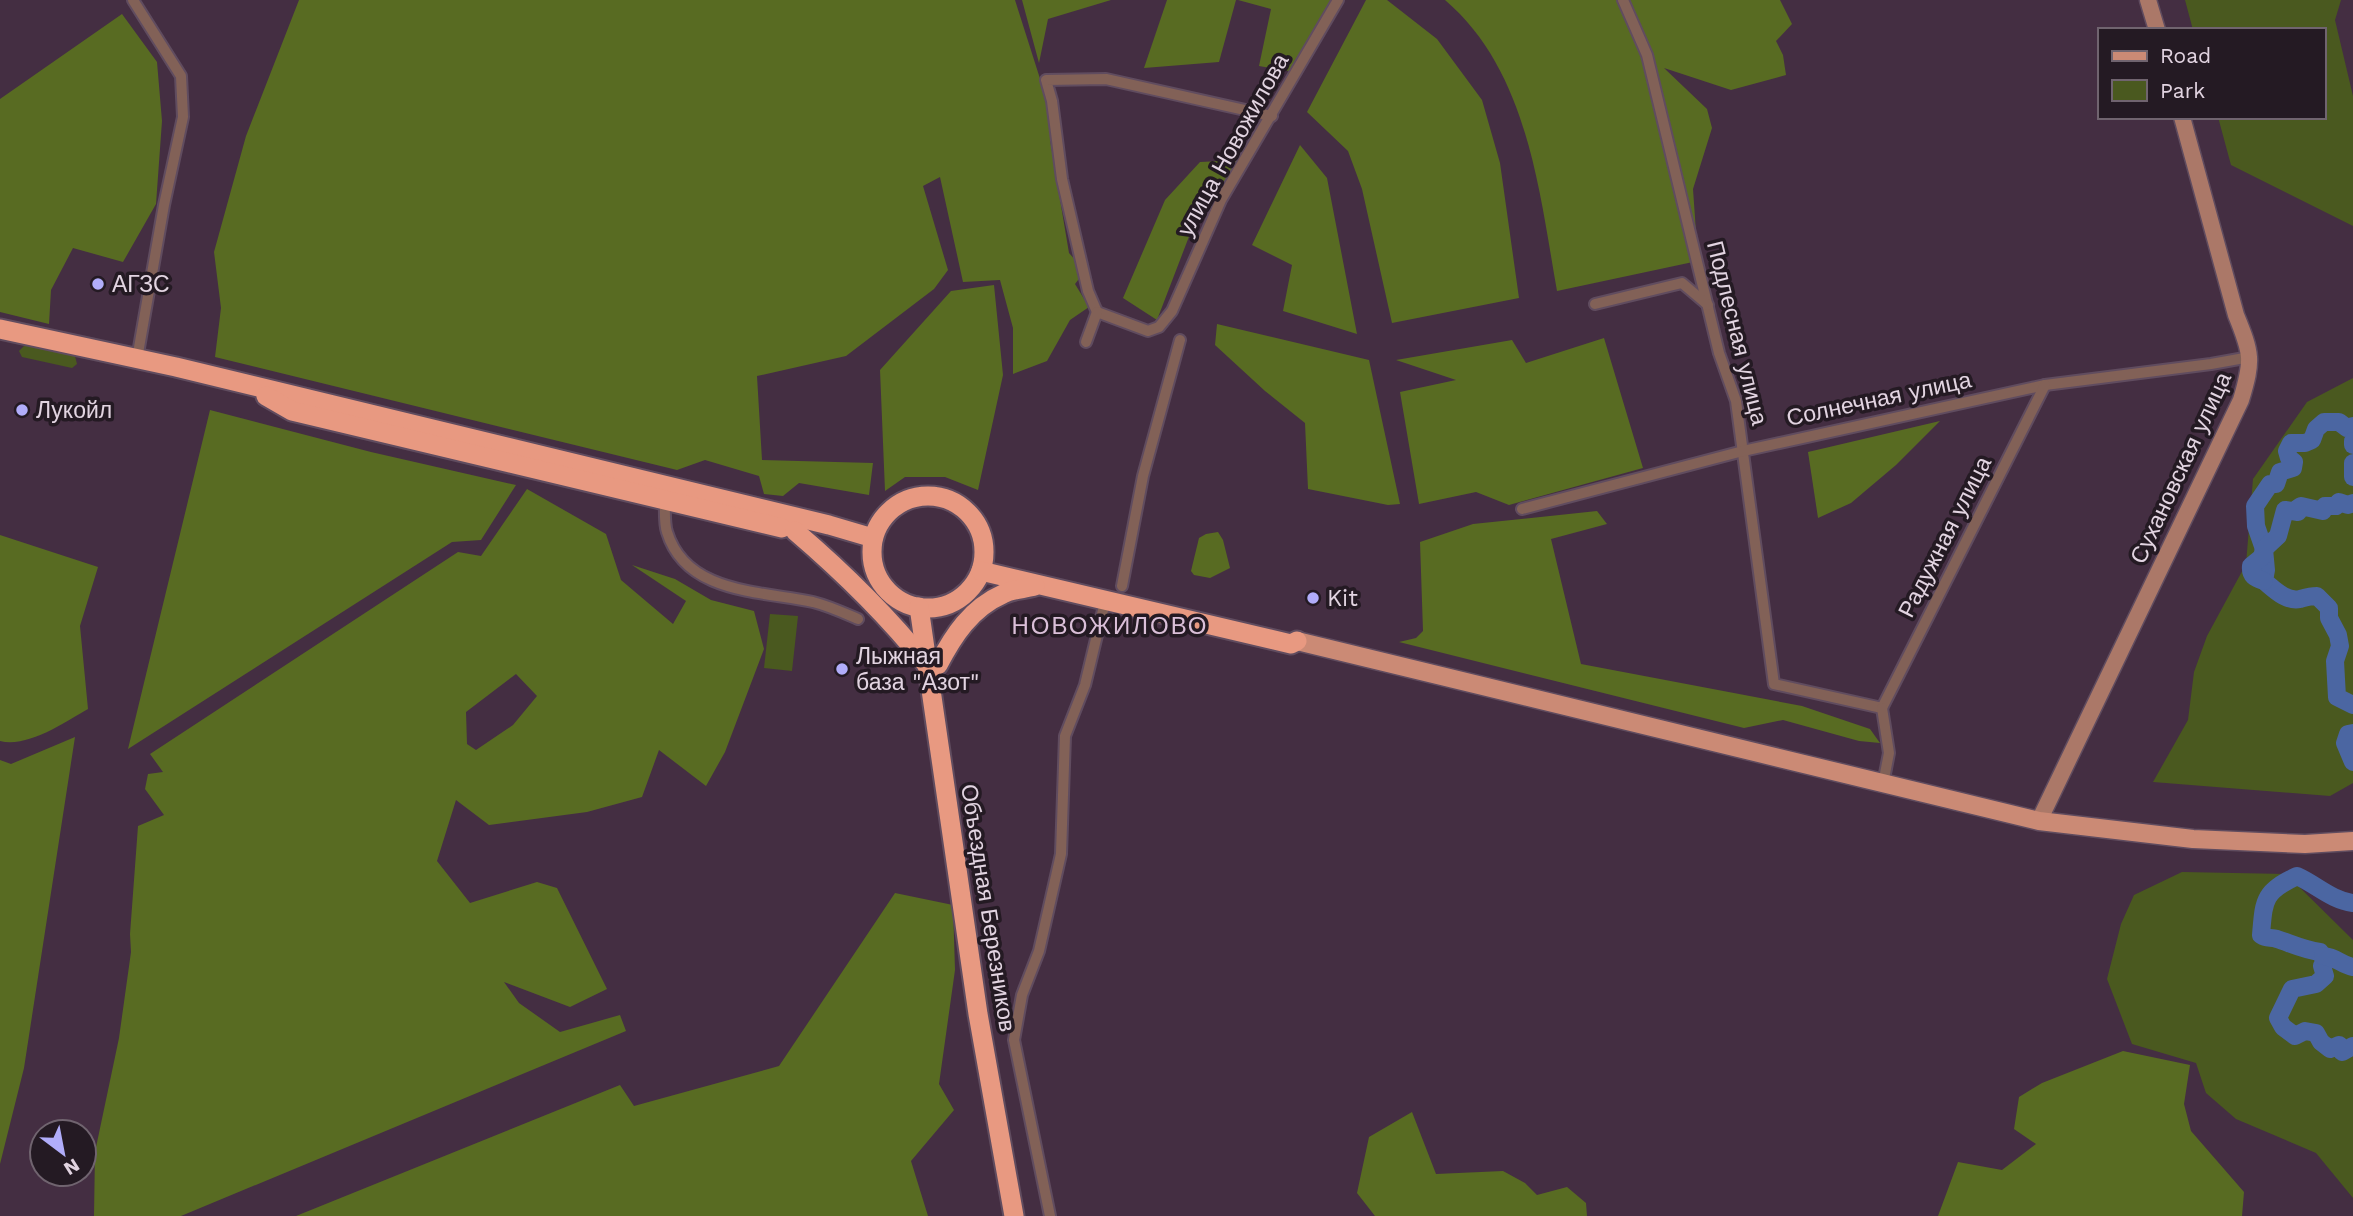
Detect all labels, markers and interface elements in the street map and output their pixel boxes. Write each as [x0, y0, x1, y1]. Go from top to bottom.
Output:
legend [2098, 28, 2325, 119]
text: Road [2160, 43, 2211, 68]
street label: улица Новожилова [1172, 49, 1294, 241]
text: Park [2160, 78, 2205, 103]
street label: Подлесная улица [1701, 238, 1773, 428]
place label: АГЗС [112, 271, 170, 298]
marker: АГЗС [90, 276, 106, 292]
street label: Солнечная улица [1784, 366, 1974, 432]
street label: Сухановская улица [2125, 368, 2237, 568]
place label: Лукойл [36, 397, 112, 424]
marker: Лукойл [14, 402, 30, 418]
street label: Радужная улица [1893, 452, 1997, 622]
place label: Kit [1327, 585, 1358, 612]
marker: Kit [1305, 590, 1321, 606]
district label: НОВОЖИЛОВО [1011, 612, 1209, 640]
place label: Лыжная база "Азот" [856, 643, 979, 696]
marker: Лыжная база "Азот" [834, 661, 850, 677]
street label: Объездная Березников [955, 782, 1021, 1034]
north arrow [28, 1118, 98, 1188]
text: N [60, 1154, 84, 1180]

